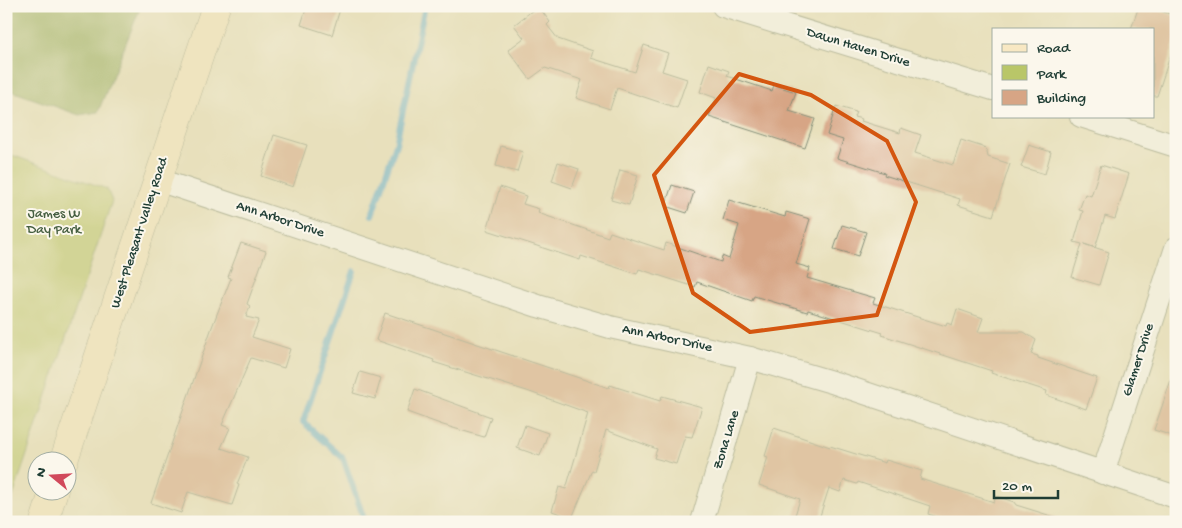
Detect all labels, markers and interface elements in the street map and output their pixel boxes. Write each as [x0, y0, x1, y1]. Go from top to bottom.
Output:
street label: Dawn Haven Drive [803, 24, 913, 72]
legend [992, 28, 1154, 118]
text: Road [1037, 40, 1071, 58]
text: Park [1036, 66, 1067, 84]
text: Building [1036, 90, 1086, 108]
street label: West Pleasant Valley Road [108, 154, 173, 311]
street label: Ann Arbor Drive [234, 198, 327, 242]
park label: James W Day Park [26, 206, 83, 239]
street label: Ann Arbor Drive [620, 321, 714, 357]
street label: Glamer Drive [1119, 321, 1159, 399]
street label: Zona Lane [710, 408, 744, 472]
north arrow [28, 450, 78, 500]
text: N [33, 466, 52, 480]
scale bar [994, 468, 1058, 500]
text: 20 m [1002, 478, 1032, 496]

